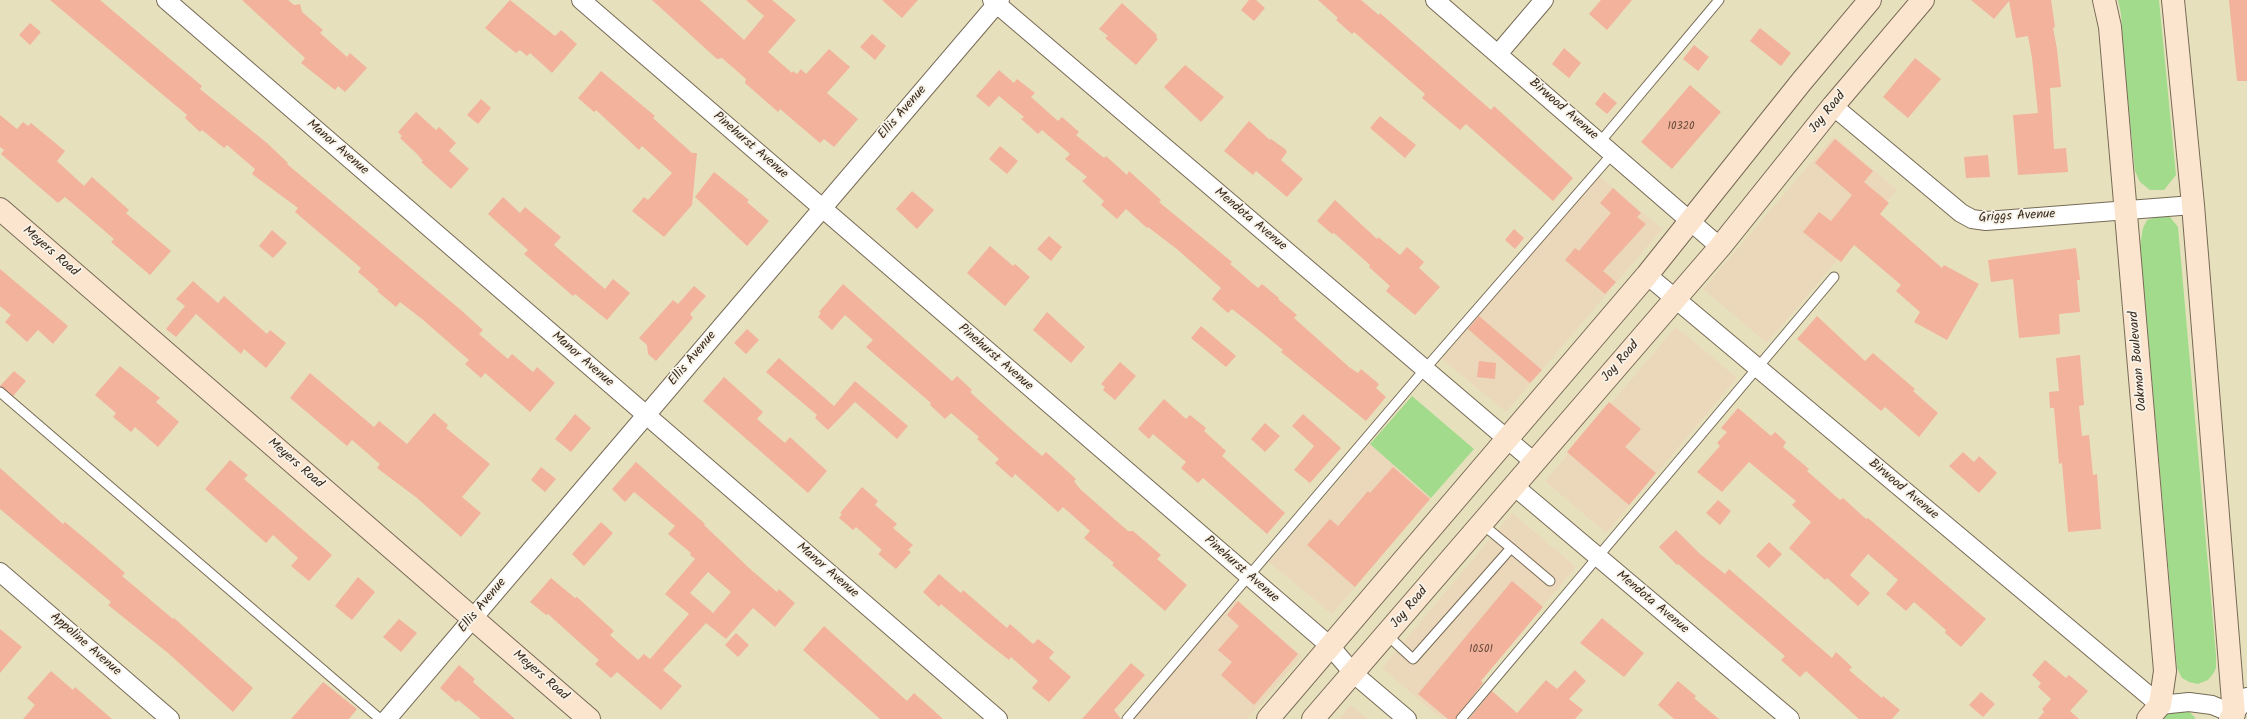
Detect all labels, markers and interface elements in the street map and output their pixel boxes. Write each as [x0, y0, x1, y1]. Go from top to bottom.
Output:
street label: Birwood Avenue [1525, 76, 1601, 144]
street label: Ellis Avenue [875, 83, 931, 143]
street label: Joy Road [1806, 89, 1850, 137]
street label: Pinehurst Avenue [709, 109, 791, 183]
street label: Manor Avenue [303, 117, 371, 179]
house number: 10320 [1667, 120, 1695, 134]
street label: Mendota Avenue [1211, 185, 1289, 255]
street label: Griggs Avenue [1978, 207, 2056, 227]
street label: Meyers Road [19, 223, 81, 281]
street label: Oakman Boulevard [2127, 310, 2151, 412]
street label: Pinehurst Avenue [954, 321, 1036, 395]
street label: Manor Avenue [548, 329, 616, 391]
street label: Ellis Avenue [666, 329, 720, 389]
street label: Joy Road [1599, 338, 1643, 386]
street label: Meyers Road [264, 435, 326, 493]
street label: Birwood Avenue [1865, 456, 1941, 524]
street label: Pinehurst Avenue [1200, 533, 1282, 607]
street label: Manor Avenue [793, 540, 861, 602]
street label: Mendota Avenue [1613, 568, 1691, 638]
street label: Ellis Avenue [456, 576, 510, 636]
street label: Joy Road [1388, 584, 1432, 632]
street label: Appoline Avenue [46, 610, 124, 680]
house number: 10501 [1469, 643, 1493, 657]
street label: Meyers Road [509, 647, 571, 705]

